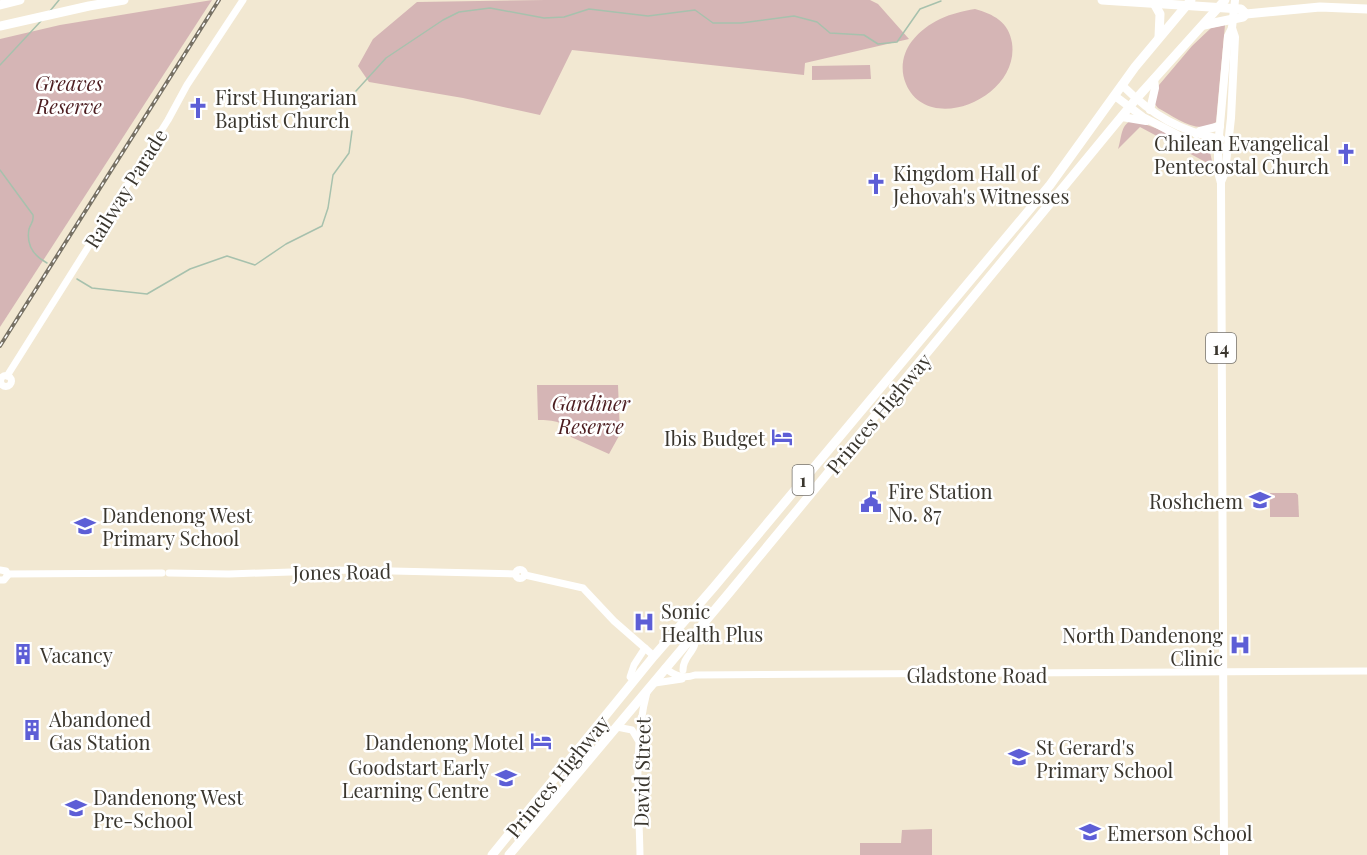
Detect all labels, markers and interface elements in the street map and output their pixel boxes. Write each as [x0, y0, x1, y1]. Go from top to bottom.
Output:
park label: Greaves Reserve [35, 69, 103, 119]
place label: First Hungarian Baptist Church [215, 83, 357, 133]
church icon: First Hungarian Baptist Church [186, 96, 210, 120]
street label: Railway Parade [77, 123, 173, 253]
place label: Chilean Evangelical Pentecostal Church [1154, 129, 1329, 179]
church icon: Chilean Evangelical Pentecostal Church [1334, 142, 1358, 166]
place label: Kingdom Hall of Jehovah's Witnesses [892, 159, 1069, 209]
church icon: Kingdom Hall of Jehovah's Witnesses [864, 172, 888, 196]
road number: 14 [1206, 333, 1236, 363]
street label: Princes Highway [819, 347, 937, 479]
park label: Gardiner Reserve [552, 389, 632, 439]
place label: Ibis Budget [664, 424, 766, 451]
hotel icon: Ibis Budget [770, 425, 794, 449]
road number: 1 [792, 465, 814, 495]
place label: Fire Station No. 87 [888, 477, 993, 527]
place label: Roshchem [1149, 487, 1243, 514]
school or university icon: Roshchem [1248, 488, 1272, 512]
public building icon: Fire Station No. 87 [859, 490, 883, 514]
place label: Dandenong West Primary School [102, 501, 253, 551]
school or university icon: Dandenong West Primary School [73, 514, 97, 538]
street label: Jones Road [291, 557, 392, 585]
place label: Sonic Health Plus [661, 597, 763, 647]
hospital icon: Sonic Health Plus [632, 610, 656, 634]
place label: North Dandenong Clinic [1062, 621, 1223, 671]
hospital icon: North Dandenong Clinic [1228, 633, 1252, 657]
place label: Vacancy [39, 641, 113, 668]
building icon: Vacancy [11, 642, 35, 666]
street label: Gladstone Road [907, 661, 1048, 688]
place label: Abandoned Gas Station [48, 705, 151, 755]
street label: Princes Highway [499, 709, 615, 843]
street label: David Street [627, 716, 655, 827]
building icon: Abandoned Gas Station [20, 718, 44, 742]
place label: Dandenong Motel [365, 728, 524, 755]
hotel icon: Dandenong Motel [529, 729, 553, 753]
place label: St Gerard's Primary School [1036, 733, 1174, 783]
school or university icon: St Gerard's Primary School [1007, 745, 1031, 769]
place label: Goodstart Early Learning Centre [342, 753, 489, 803]
school or university icon: Goodstart Early Learning Centre [494, 766, 518, 790]
place label: Dandenong West Pre-School [93, 783, 244, 833]
school or university icon: Dandenong West Pre-School [64, 796, 88, 820]
place label: Emerson School [1107, 819, 1253, 846]
school or university icon: Emerson School [1078, 820, 1102, 844]

